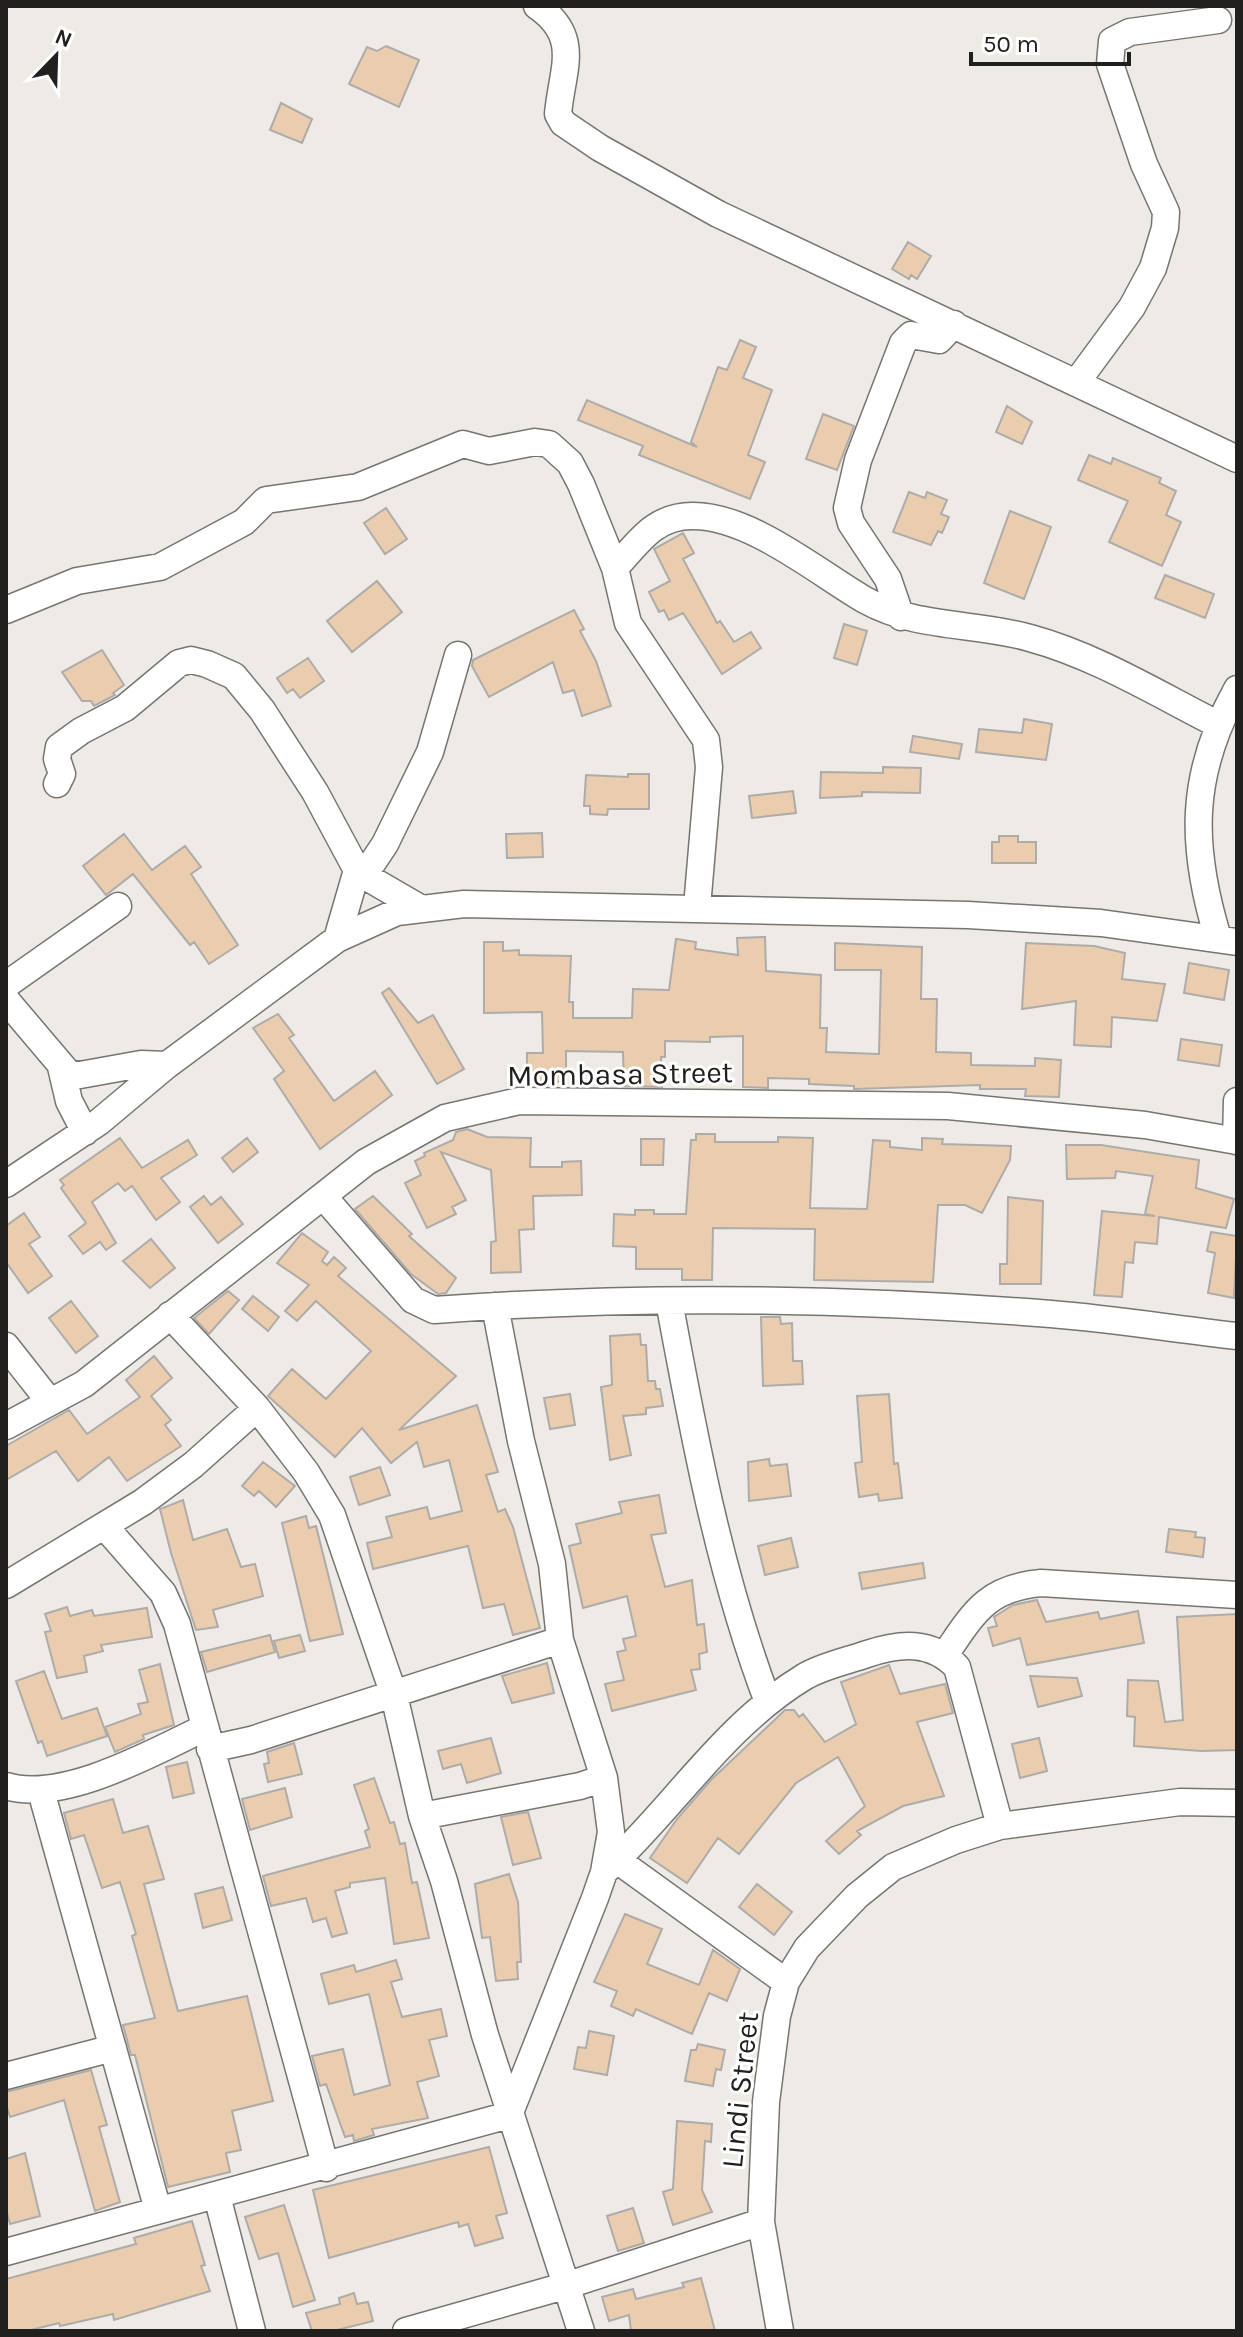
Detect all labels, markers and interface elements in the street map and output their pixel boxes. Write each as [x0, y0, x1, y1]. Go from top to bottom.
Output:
north arrow [16, 16, 96, 96]
scale bar [971, 16, 1129, 66]
text: N [51, 23, 76, 54]
text: 50 m [983, 30, 1039, 58]
street label: Mombasa Street [507, 1054, 733, 1094]
street label: Lindi Street [714, 2010, 766, 2170]

